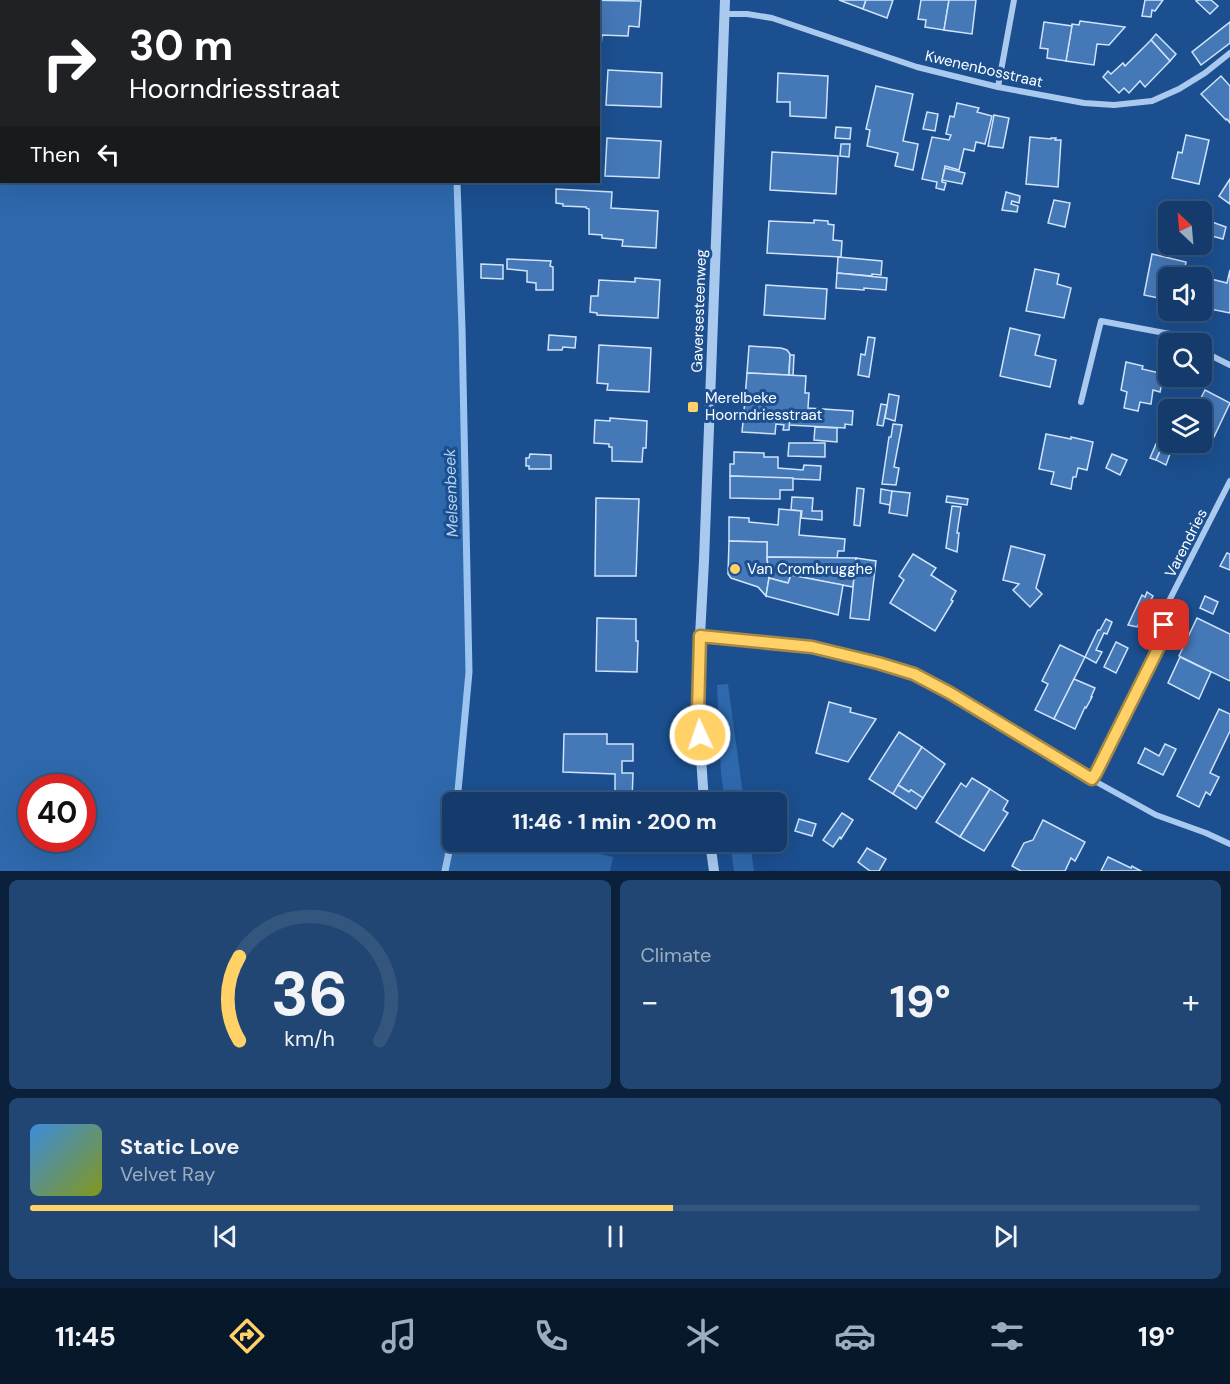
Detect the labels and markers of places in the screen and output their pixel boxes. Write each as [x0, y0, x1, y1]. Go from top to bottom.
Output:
place label: Merelbeke Hoorndriesstraat [705, 388, 823, 425]
marker: Merelbeke Hoorndriesstraat [686, 400, 700, 414]
place label: Van Crombrugghe [747, 559, 873, 579]
marker: Van Crombrugghe [728, 562, 742, 576]
pin [1138, 599, 1189, 650]

